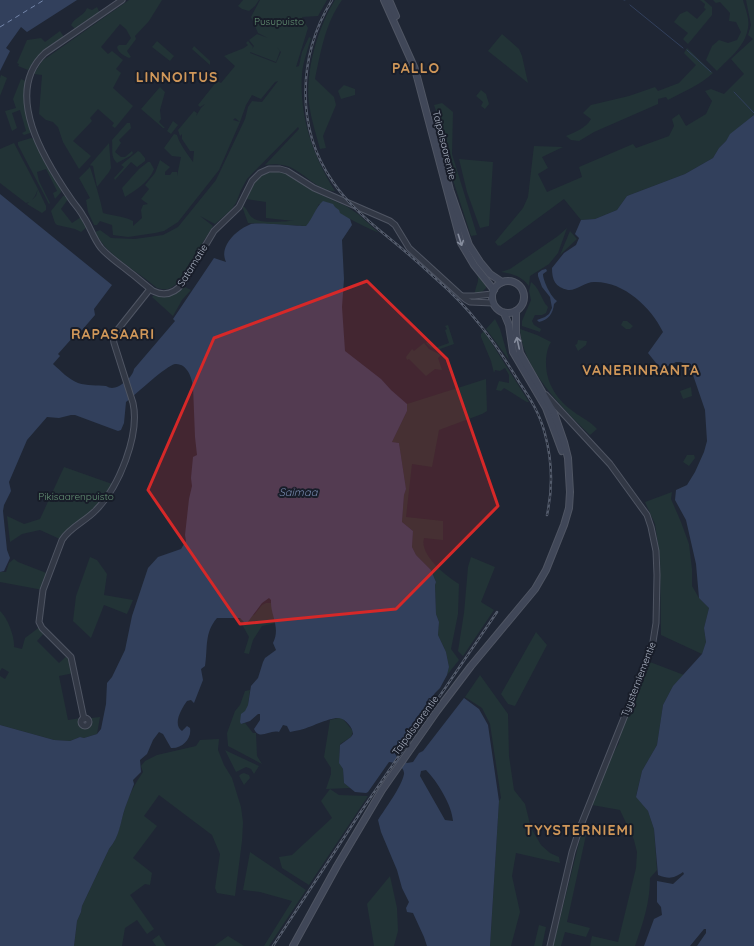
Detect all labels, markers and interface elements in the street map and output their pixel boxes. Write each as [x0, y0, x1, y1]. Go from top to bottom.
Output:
park label: Pusupuisto [254, 15, 304, 28]
district label: PALLO [392, 59, 440, 77]
district label: LINNOITUS [136, 68, 218, 86]
street label: Taipalsaarentie [430, 109, 459, 181]
one-way arrow [457, 233, 464, 246]
street label: Satamatie [174, 241, 211, 289]
district label: RAPASAARI [71, 325, 155, 343]
one-way arrow [514, 337, 522, 350]
district label: VANERINRANTA [582, 361, 700, 379]
water label: Saimaa [279, 485, 319, 499]
park label: Pikisaarenpuisto [38, 490, 114, 503]
street label: Tyysterniementie [618, 640, 659, 718]
street label: Taipalsaarentie [389, 693, 442, 758]
district label: TYYSTERNIEMI [524, 821, 634, 839]

